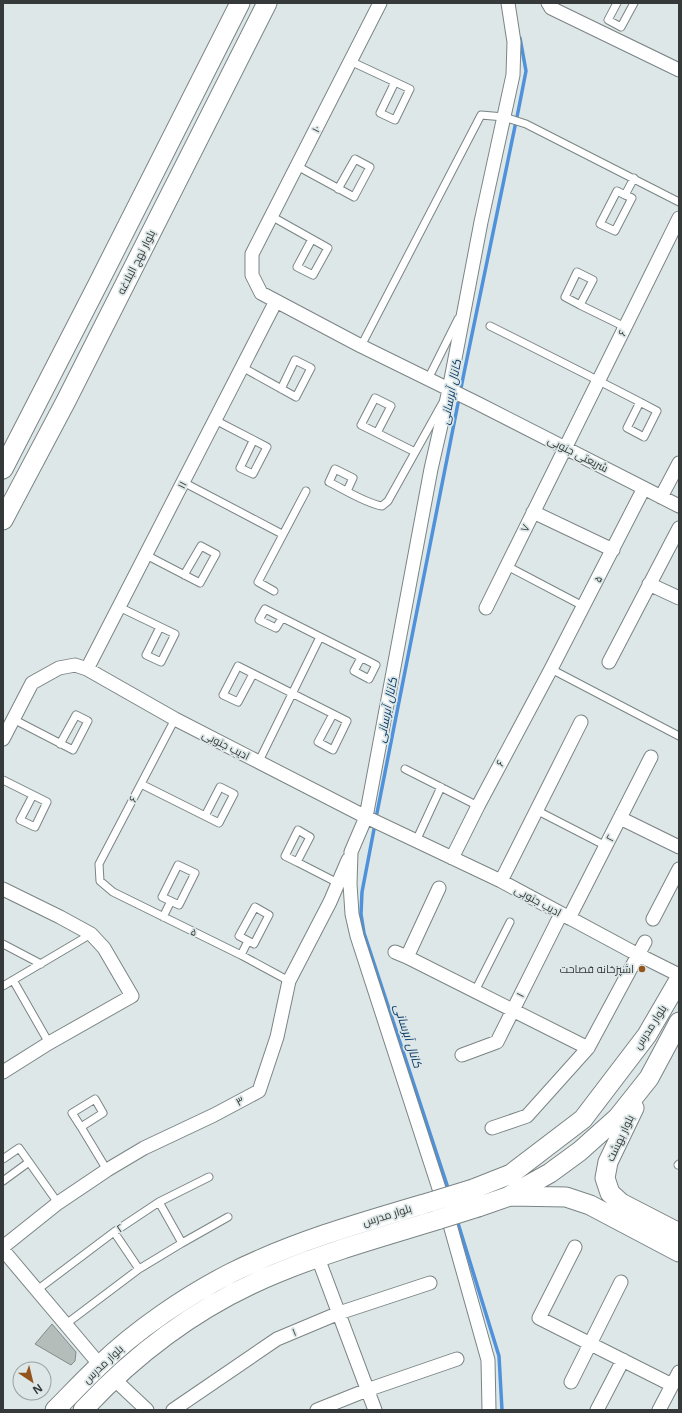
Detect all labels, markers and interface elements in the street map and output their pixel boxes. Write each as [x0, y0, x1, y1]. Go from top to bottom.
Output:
street label: ۱۰ [307, 123, 324, 135]
street label: بلوار نهج البلاغه [113, 227, 159, 297]
street label: ۶ [614, 327, 629, 338]
water label: کانال آبرسانی [436, 357, 465, 426]
street label: شریعتی جنوبی [545, 432, 611, 475]
street label: ۱۱ [173, 478, 190, 491]
street label: ۷ [516, 521, 533, 534]
street label: ۵ [590, 573, 606, 585]
water label: کانال آبرسانی [372, 675, 401, 744]
street label: ادیب جنوبی [200, 726, 253, 763]
street label: ۶ [492, 757, 507, 769]
street label: ۶ [125, 793, 140, 805]
street label: ۲ [602, 832, 618, 844]
street label: ادیب جنوبی [512, 882, 564, 920]
street label: ۵ [188, 923, 200, 940]
place label: اشپزخانه فصاحت [560, 961, 634, 976]
marker: اشپزخانه فصاحت [637, 964, 647, 974]
street label: ۱ [512, 990, 527, 1000]
street label: بلوار مدرس [630, 1001, 670, 1052]
water label: کانال آبرسانی [390, 1002, 427, 1070]
street label: ۳ [233, 1092, 247, 1109]
street label: بلوار بهشت [602, 1112, 637, 1164]
street label: بلوار مدرس [360, 1200, 413, 1229]
street label: ۲ [113, 1220, 126, 1235]
street label: ۱ [289, 1324, 298, 1339]
street label: بلوار مدرس [79, 1341, 126, 1386]
north arrow [12, 1361, 52, 1401]
text: N [30, 1381, 46, 1398]

